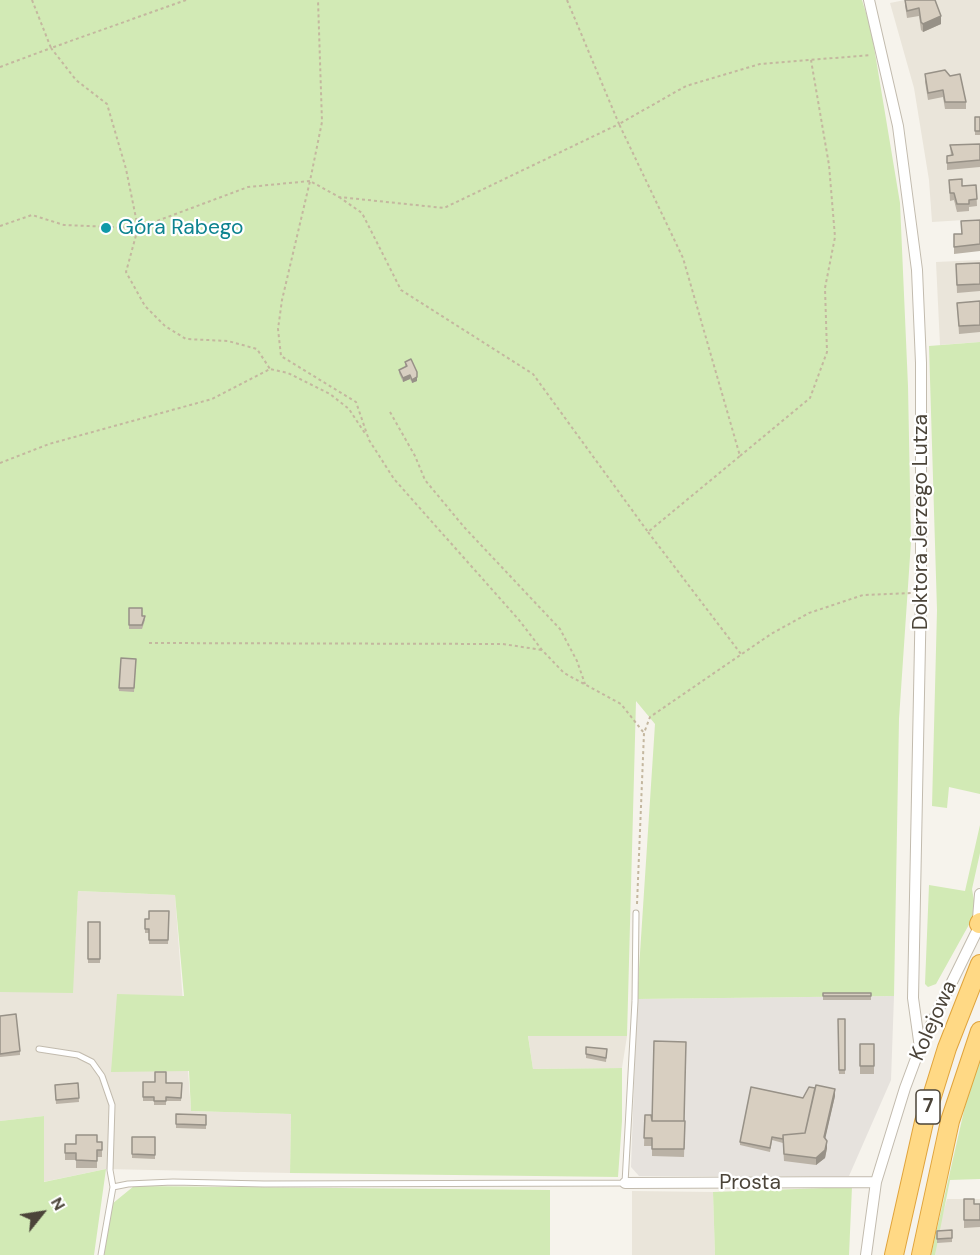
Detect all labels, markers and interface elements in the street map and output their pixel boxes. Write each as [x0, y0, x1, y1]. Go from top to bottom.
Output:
place label: Góra Rabego [118, 215, 244, 241]
marker: Góra Rabego [99, 221, 113, 235]
street label: Doktora Jerzego Lutza [908, 414, 934, 630]
street label: Kolejowa [905, 977, 963, 1065]
road number: 7 [916, 1090, 940, 1124]
street label: Prosta [719, 1170, 781, 1196]
north arrow [12, 1183, 72, 1243]
text: N [46, 1193, 70, 1214]

